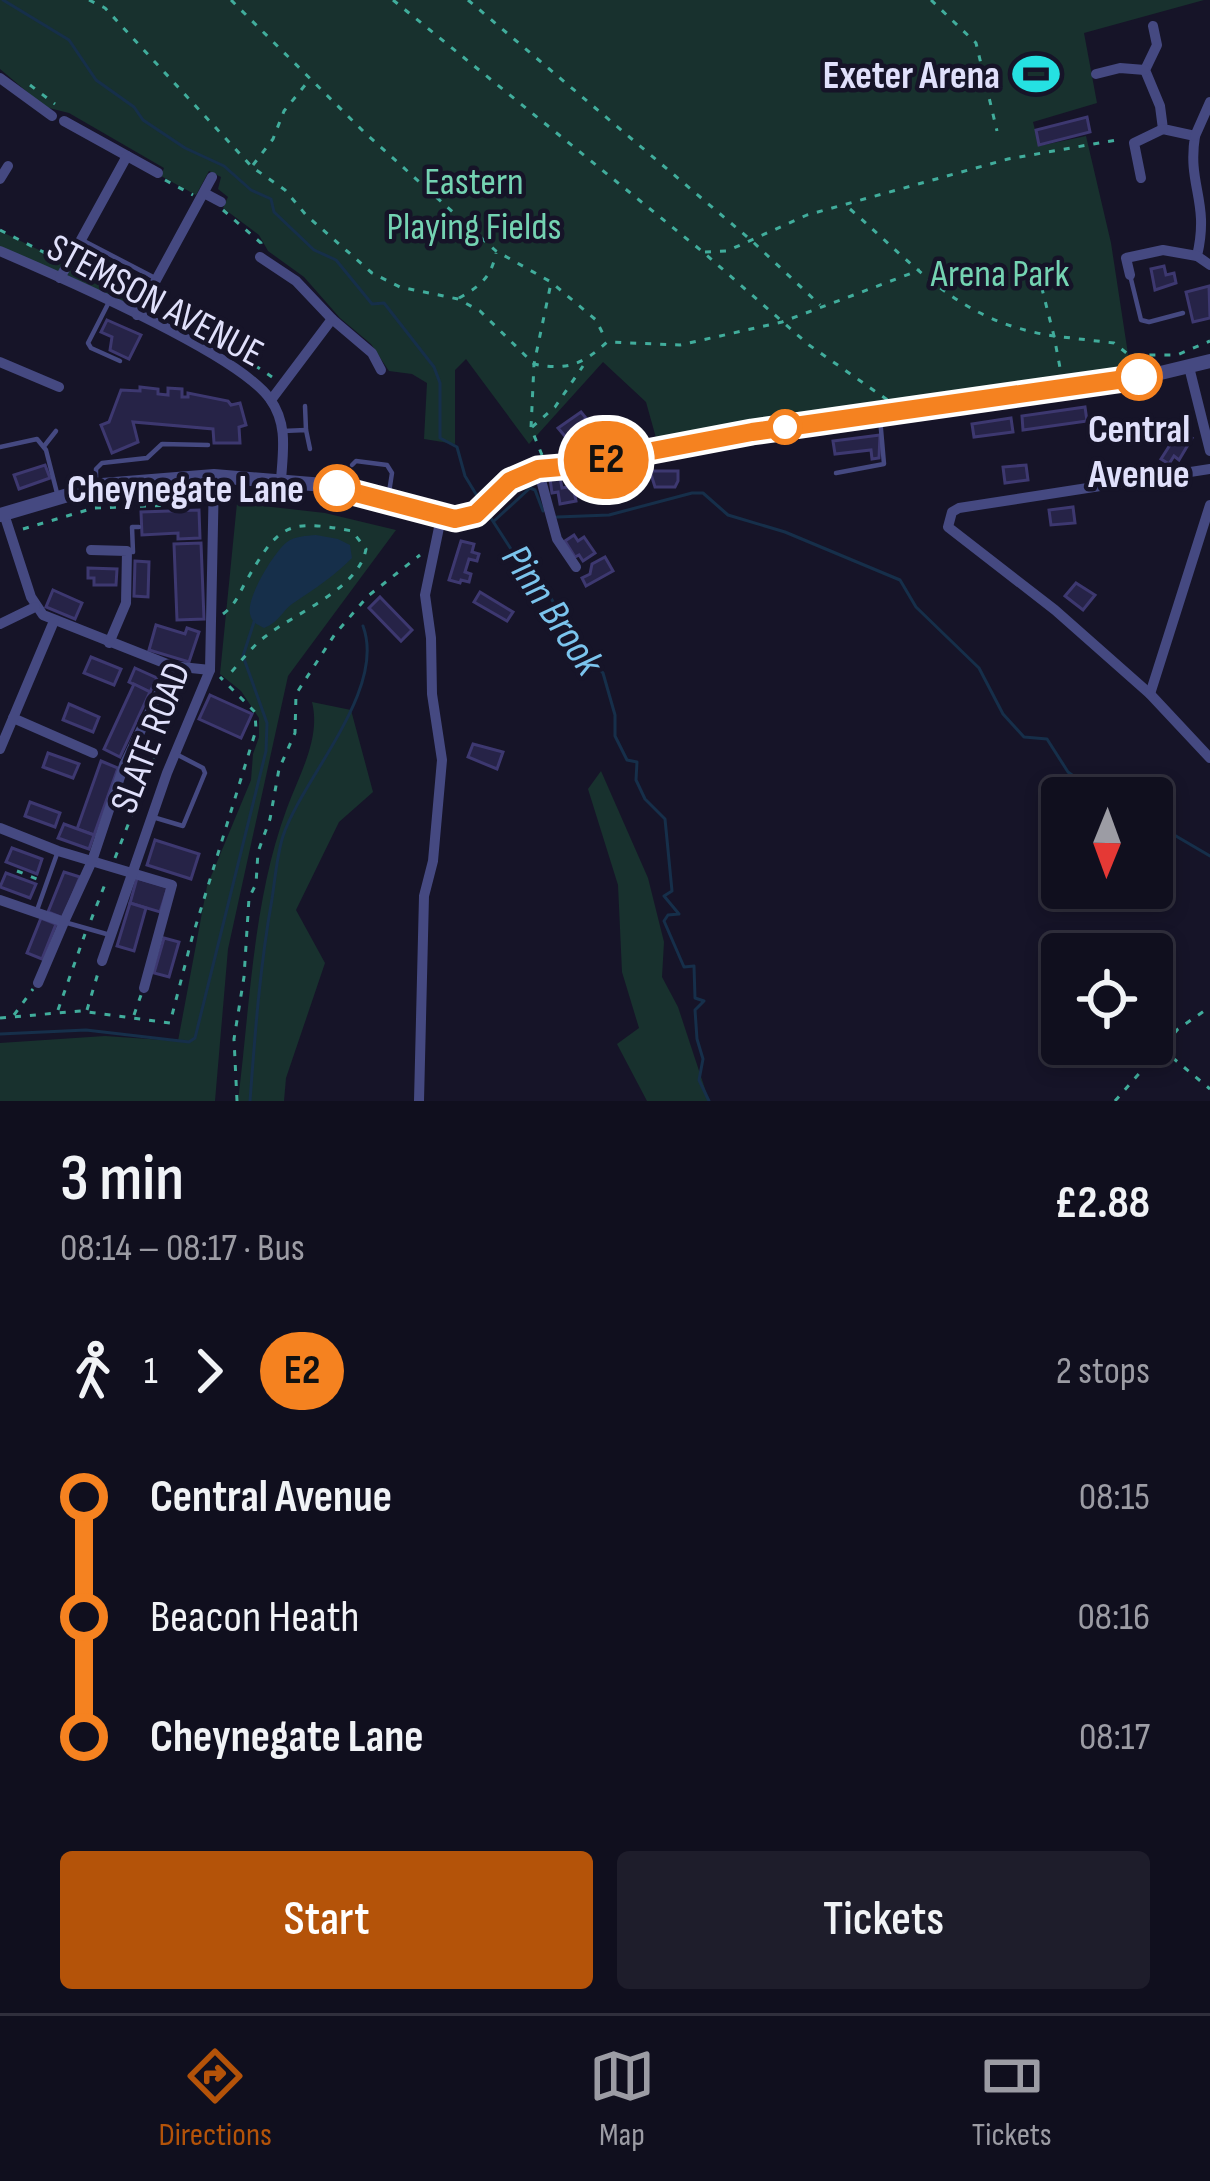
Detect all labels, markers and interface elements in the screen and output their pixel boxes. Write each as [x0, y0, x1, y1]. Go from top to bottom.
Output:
sports icon: Exeter Arena [1011, 49, 1061, 99]
place label: Exeter Arena [823, 53, 1000, 100]
park label: Eastern Playing Fields [386, 159, 562, 251]
street label: STEMSON AVENUE [39, 225, 271, 378]
park label: Arena Park [930, 251, 1069, 298]
marker: Central Avenue [1117, 355, 1161, 399]
place label: Central Avenue [1087, 407, 1190, 499]
unlabelled marker [769, 411, 801, 443]
line badge: E2 [552, 421, 660, 499]
text: E2 [588, 434, 624, 485]
marker: Cheynegate Lane [315, 466, 359, 510]
place label: Cheynegate Lane [67, 467, 304, 514]
water label: Pinn Brook [490, 536, 615, 686]
street label: SLATE ROAD [101, 656, 201, 820]
north arrow [1041, 777, 1173, 909]
map controls [1041, 777, 1173, 1065]
button: locate [1041, 933, 1173, 1065]
text: 3 min [60, 1140, 184, 1219]
text: £2.88 [1055, 1176, 1150, 1231]
text: 08:14 – 08:17 · Bus [60, 1225, 305, 1272]
icon: walk [60, 1338, 126, 1404]
icon: forward [176, 1338, 242, 1404]
text: E2 [284, 1345, 320, 1396]
text: 1 [144, 1348, 158, 1395]
text: 2 stops [1056, 1348, 1150, 1395]
text: Central Avenue [150, 1470, 392, 1525]
text: 08:15 [1079, 1474, 1150, 1521]
text: Beacon Heath [150, 1590, 360, 1645]
text: 08:16 [1077, 1594, 1150, 1641]
text: Cheynegate Lane [150, 1710, 423, 1765]
text: 08:17 [1079, 1714, 1150, 1761]
button: Start [60, 1851, 593, 1989]
button: Tickets [617, 1851, 1150, 1989]
tab: Directions [158, 2043, 272, 2155]
tab: Map [589, 2043, 655, 2155]
tab: Tickets [972, 2043, 1052, 2155]

